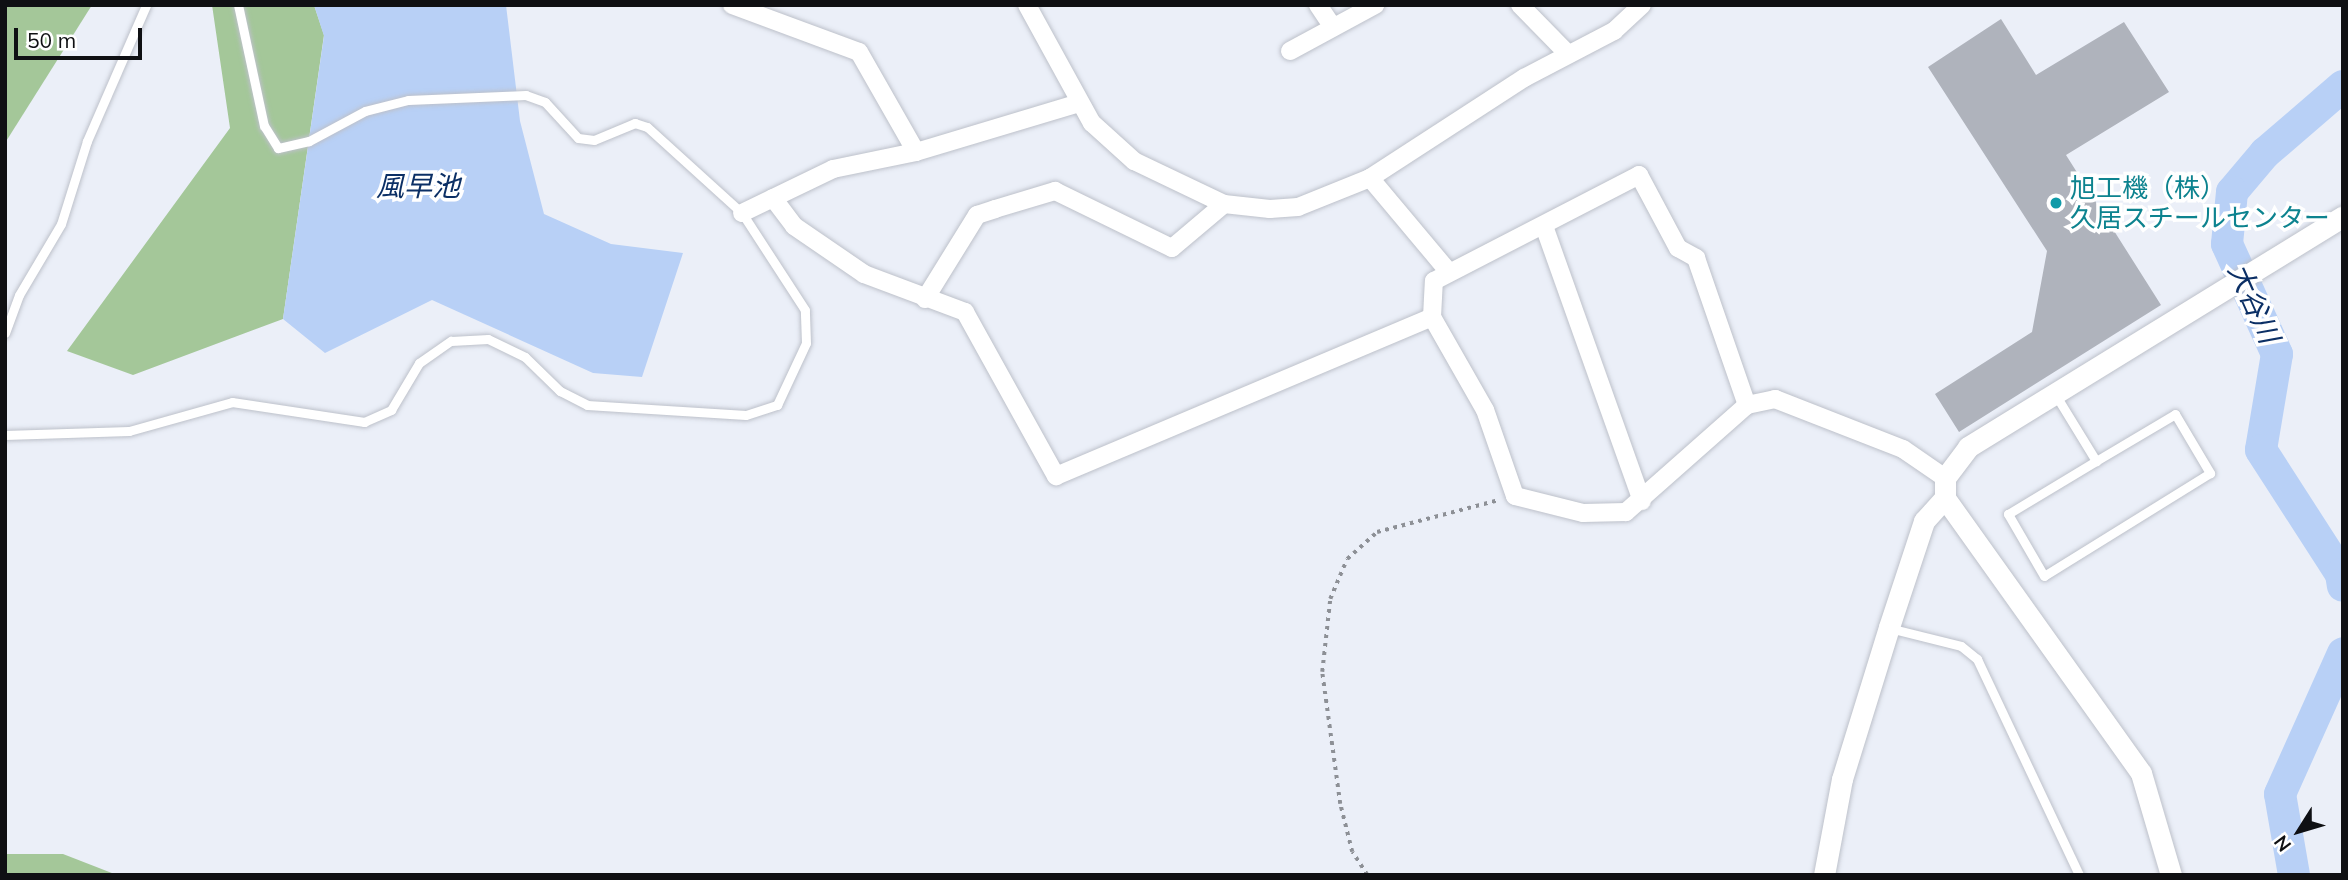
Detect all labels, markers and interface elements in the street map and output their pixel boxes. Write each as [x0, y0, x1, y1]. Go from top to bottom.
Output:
scale bar [18, 14, 145, 58]
text: 50 m [27, 27, 76, 53]
water label: 風早池 [376, 169, 460, 203]
place label: 旭工機（株） 久居スチールセンター [2070, 172, 2330, 234]
marker: 旭工機（株） 久居スチールセンター [2048, 195, 2064, 211]
water label: 大谷川 [2222, 258, 2286, 348]
north arrow [2264, 796, 2334, 866]
text: N [2268, 831, 2296, 857]

